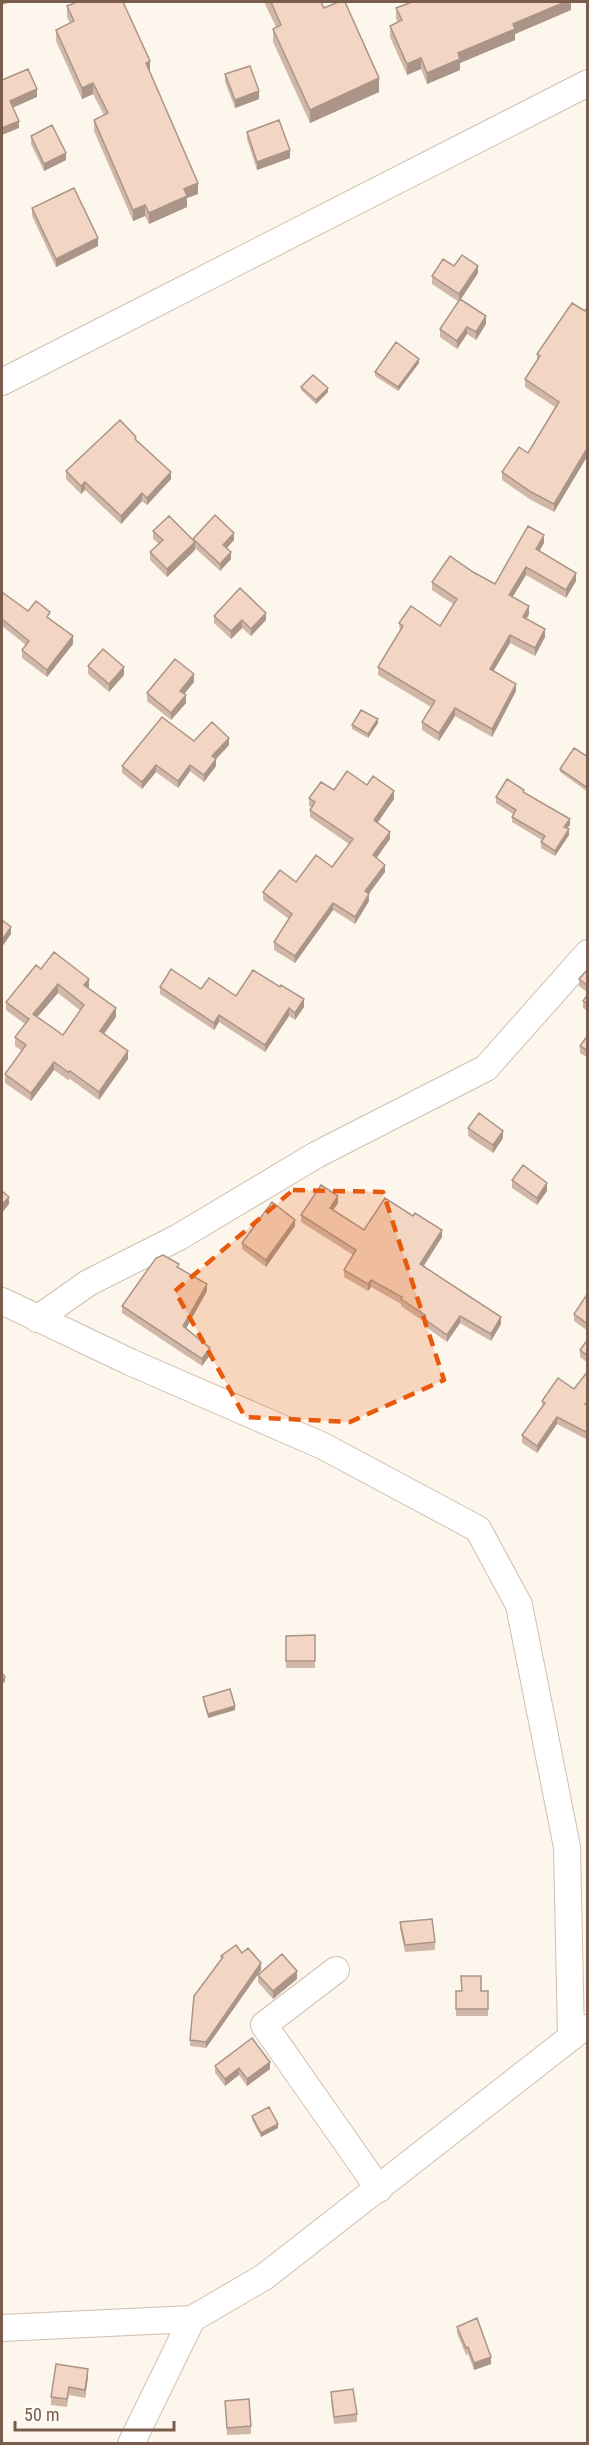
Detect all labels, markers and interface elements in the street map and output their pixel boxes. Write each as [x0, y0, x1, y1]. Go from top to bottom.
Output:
scale bar [15, 2394, 174, 2432]
text: 50 m [24, 2404, 59, 2425]

